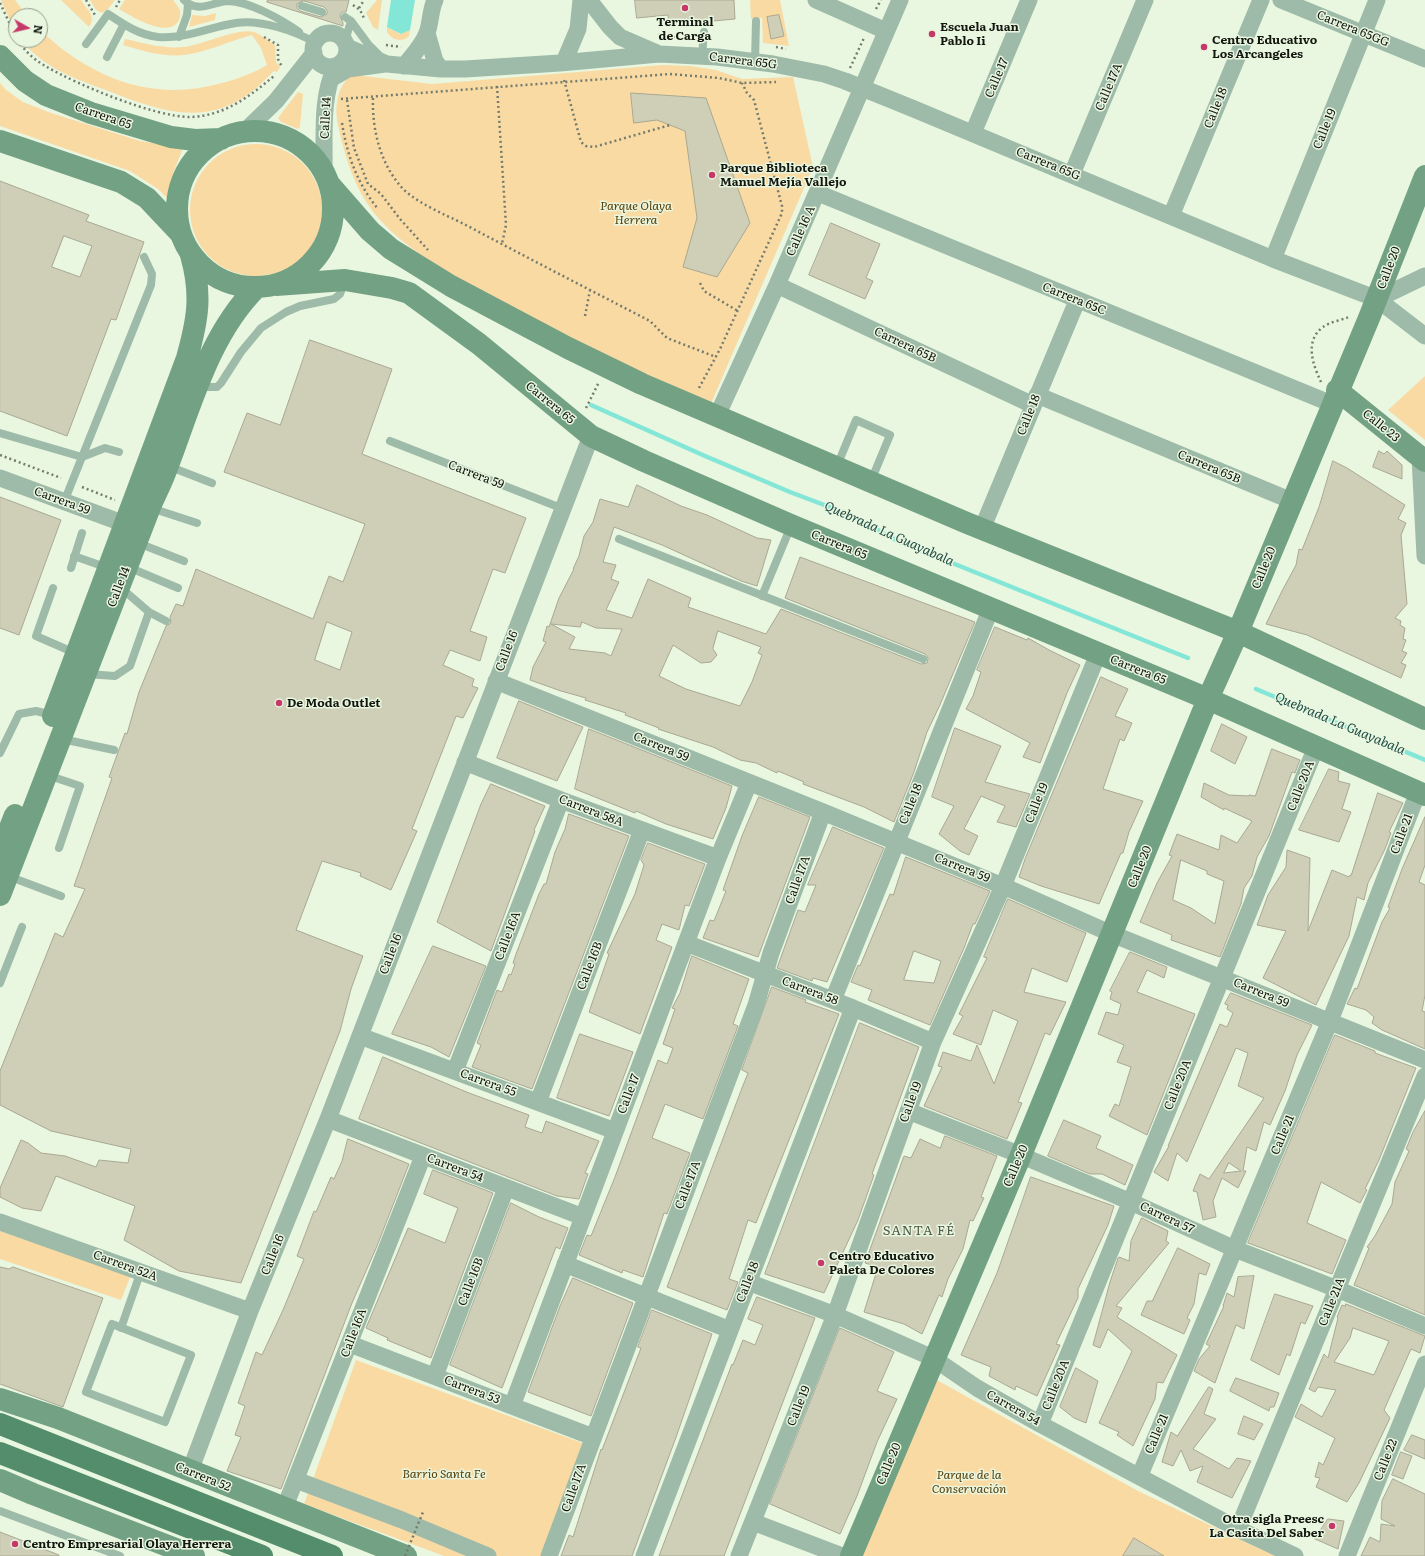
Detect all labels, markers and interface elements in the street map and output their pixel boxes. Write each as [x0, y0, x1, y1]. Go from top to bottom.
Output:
marker: Terminal de Carga [680, 3, 690, 13]
north arrow [8, 8, 48, 48]
street label: Carrera 65GG [1315, 8, 1391, 50]
place label: Terminal de Carga [656, 15, 714, 43]
place label: Escuela Juan Pablo Ii [940, 20, 1019, 48]
text: N [30, 24, 47, 35]
marker: Escuela Juan Pablo Ii [927, 29, 937, 39]
place label: Centro Educativo Los Arcangeles [1212, 33, 1317, 61]
marker: Centro Educativo Los Arcangeles [1199, 42, 1209, 52]
street label: Carrera 65G [708, 50, 778, 72]
street label: Calle 17 [982, 56, 1012, 100]
street label: Calle 17A [1092, 61, 1126, 113]
street label: Calle 18 [1201, 85, 1231, 131]
street label: Calle 14 [318, 97, 334, 139]
street label: Carrera 65 [73, 100, 133, 132]
street label: Calle 19 [1310, 107, 1340, 151]
street label: Carrera 65G [1014, 145, 1082, 183]
place label: Parque Biblioteca Manuel Mejía Vallejo [720, 161, 846, 189]
marker: Parque Biblioteca Manuel Mejía Vallejo [707, 170, 717, 180]
park label: Parque Olaya Herrera [600, 199, 672, 227]
street label: Calle 16 A [783, 203, 819, 259]
street label: Calle 20 [1374, 245, 1404, 291]
street label: Carrera 65C [1040, 280, 1108, 318]
street label: Carrera 65B [872, 324, 938, 366]
street label: Carrera 65 [523, 379, 577, 427]
street label: Calle 18 [1014, 392, 1044, 438]
street label: Calle 23 [1359, 407, 1403, 445]
street label: Carrera 65B [1175, 447, 1243, 487]
street label: Carrera 59 [446, 458, 506, 492]
street label: Carrera 59 [32, 484, 92, 518]
water label: Quebrada La Guayabala [822, 498, 956, 570]
street label: Carrera 65 [809, 527, 869, 563]
street label: Calle 20 [1249, 545, 1279, 591]
street label: Calle 14 [105, 565, 133, 609]
street label: Calle 16 [493, 629, 521, 673]
street label: Carrera 65 [1108, 652, 1168, 688]
water label: Quebrada La Guayabala [1272, 689, 1408, 759]
place label: De Moda Outlet [287, 696, 381, 710]
marker: De Moda Outlet [274, 698, 284, 708]
street label: Carrera 59 [631, 729, 691, 765]
street label: Calle 20A [1284, 759, 1318, 813]
street label: Calle 18 [896, 781, 926, 827]
street label: Calle 19 [1022, 781, 1052, 825]
street label: Carrera 58A [557, 792, 625, 830]
street label: Calle 21 [1388, 812, 1416, 856]
street label: Calle 20 [1125, 844, 1155, 890]
street label: Carrera 59 [932, 850, 992, 886]
street label: Calle 17A [783, 854, 813, 906]
street label: Calle 16A [492, 909, 524, 963]
street label: Calle 16 [377, 932, 405, 976]
street label: Calle 16B [574, 940, 606, 992]
street label: Carrera 58 [780, 974, 840, 1008]
street label: Carrera 59 [1231, 975, 1291, 1011]
street label: Calle 20A [1161, 1058, 1195, 1112]
street label: Carrera 55 [458, 1066, 518, 1100]
street label: Calle 17 [615, 1072, 643, 1116]
street label: Calle 19 [897, 1080, 925, 1124]
street label: Calle 21 [1268, 1113, 1298, 1157]
street label: Calle 20 [1001, 1143, 1031, 1189]
street label: Carrera 54 [425, 1151, 485, 1185]
street label: Calle 17A [672, 1159, 704, 1211]
street label: Carrera 57 [1137, 1199, 1197, 1237]
district label: SANTA FÉ [883, 1223, 955, 1239]
street label: Calle 16 [258, 1233, 288, 1277]
street label: Carrera 52A [91, 1248, 159, 1284]
place label: Centro Educativo Paleta De Colores [829, 1249, 934, 1277]
street label: Calle 16B [455, 1256, 487, 1308]
marker: Centro Educativo Paleta De Colores [816, 1258, 826, 1268]
street label: Calle 18 [734, 1259, 762, 1305]
street label: Calle 21A [1316, 1276, 1348, 1328]
street label: Calle 16A [338, 1306, 370, 1360]
street label: Calle 20A [1039, 1358, 1073, 1412]
street label: Carrera 53 [442, 1373, 502, 1407]
street label: Calle 19 [784, 1384, 814, 1428]
street label: Carrera 54 [984, 1387, 1042, 1429]
street label: Calle 21 [1142, 1412, 1172, 1456]
street label: Calle 22 [1371, 1437, 1401, 1483]
street label: Calle 20 [874, 1441, 904, 1487]
street label: Carrera 52 [173, 1459, 233, 1495]
street label: Calle 17A [559, 1462, 589, 1514]
park label: Barrio Santa Fe [402, 1467, 486, 1481]
park label: Parque de la Conservación [932, 1468, 1006, 1496]
place label: Otra sigla Preesc La Casita Del Saber [1209, 1512, 1324, 1540]
marker: Otra sigla Preesc La Casita Del Saber [1327, 1521, 1337, 1531]
place label: Centro Empresarial Olaya Herrera [23, 1537, 231, 1551]
marker: Centro Empresarial Olaya Herrera [10, 1539, 20, 1549]

